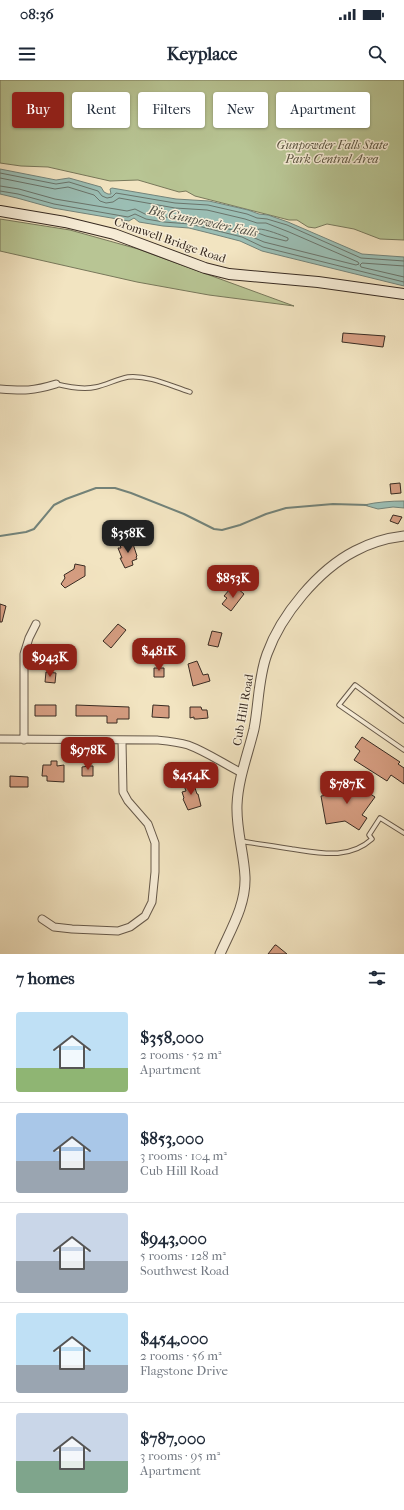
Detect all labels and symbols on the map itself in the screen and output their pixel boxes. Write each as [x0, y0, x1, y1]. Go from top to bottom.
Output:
park label: Gunpowder Falls State Park Central Area [276, 138, 389, 166]
water label: Big Gunpowder Falls [146, 202, 260, 240]
street label: Cromwell Bridge Road [112, 214, 228, 266]
pin: $358K [100, 520, 156, 554]
pin: $853K [205, 565, 261, 599]
pin: $481K [131, 638, 187, 672]
pin: $943K [22, 644, 78, 678]
street label: Cub Hill Road [230, 673, 256, 747]
pin: $978K [60, 737, 116, 771]
pin: $454K [163, 762, 219, 796]
pin: $787K [319, 771, 375, 805]

